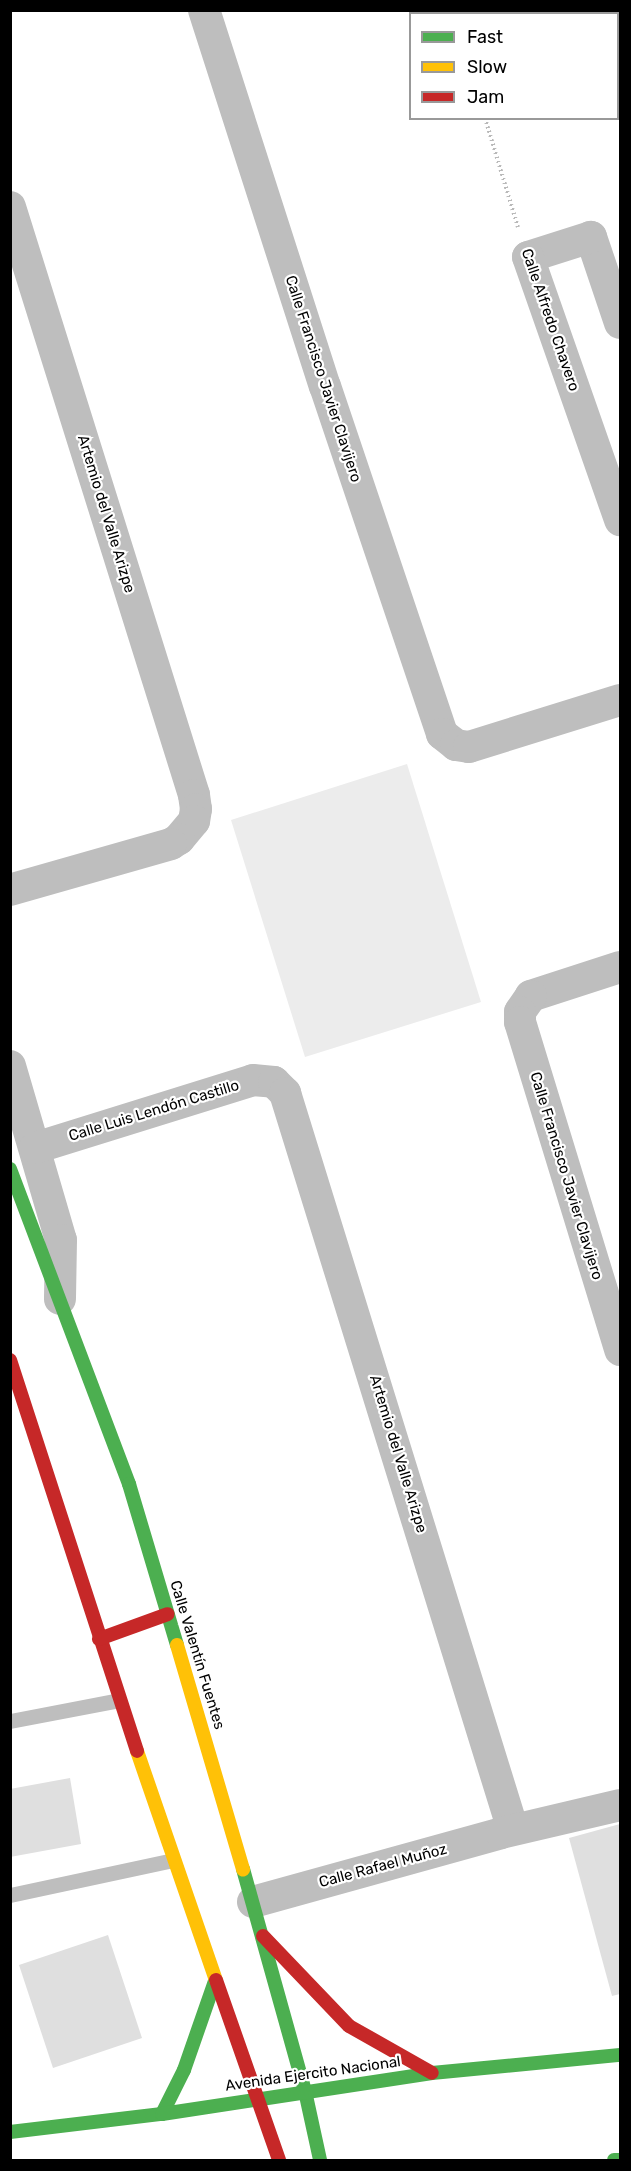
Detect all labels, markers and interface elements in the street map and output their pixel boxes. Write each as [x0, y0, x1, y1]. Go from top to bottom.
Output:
legend [409, 12, 619, 120]
text: Fast [467, 26, 503, 48]
text: Slow [467, 56, 507, 78]
text: Jam [467, 86, 504, 108]
street label: Calle Alfredo Chavero [517, 246, 583, 394]
street label: Calle Francisco Javier Clavijero [281, 273, 365, 485]
street label: Artemio del Valle Arizpe [73, 433, 139, 595]
street label: Calle Francisco Javier Clavijero [526, 1070, 606, 1282]
street label: Calle Luis Lendón Castillo [67, 1076, 241, 1146]
street label: Artemio del Valle Arizpe [365, 1373, 431, 1535]
street label: Calle Valentín Fuentes [166, 1578, 228, 1732]
street label: Calle Rafael Muñoz [317, 1840, 449, 1892]
street label: Avenida Ejercito Nacional [224, 2053, 402, 2095]

